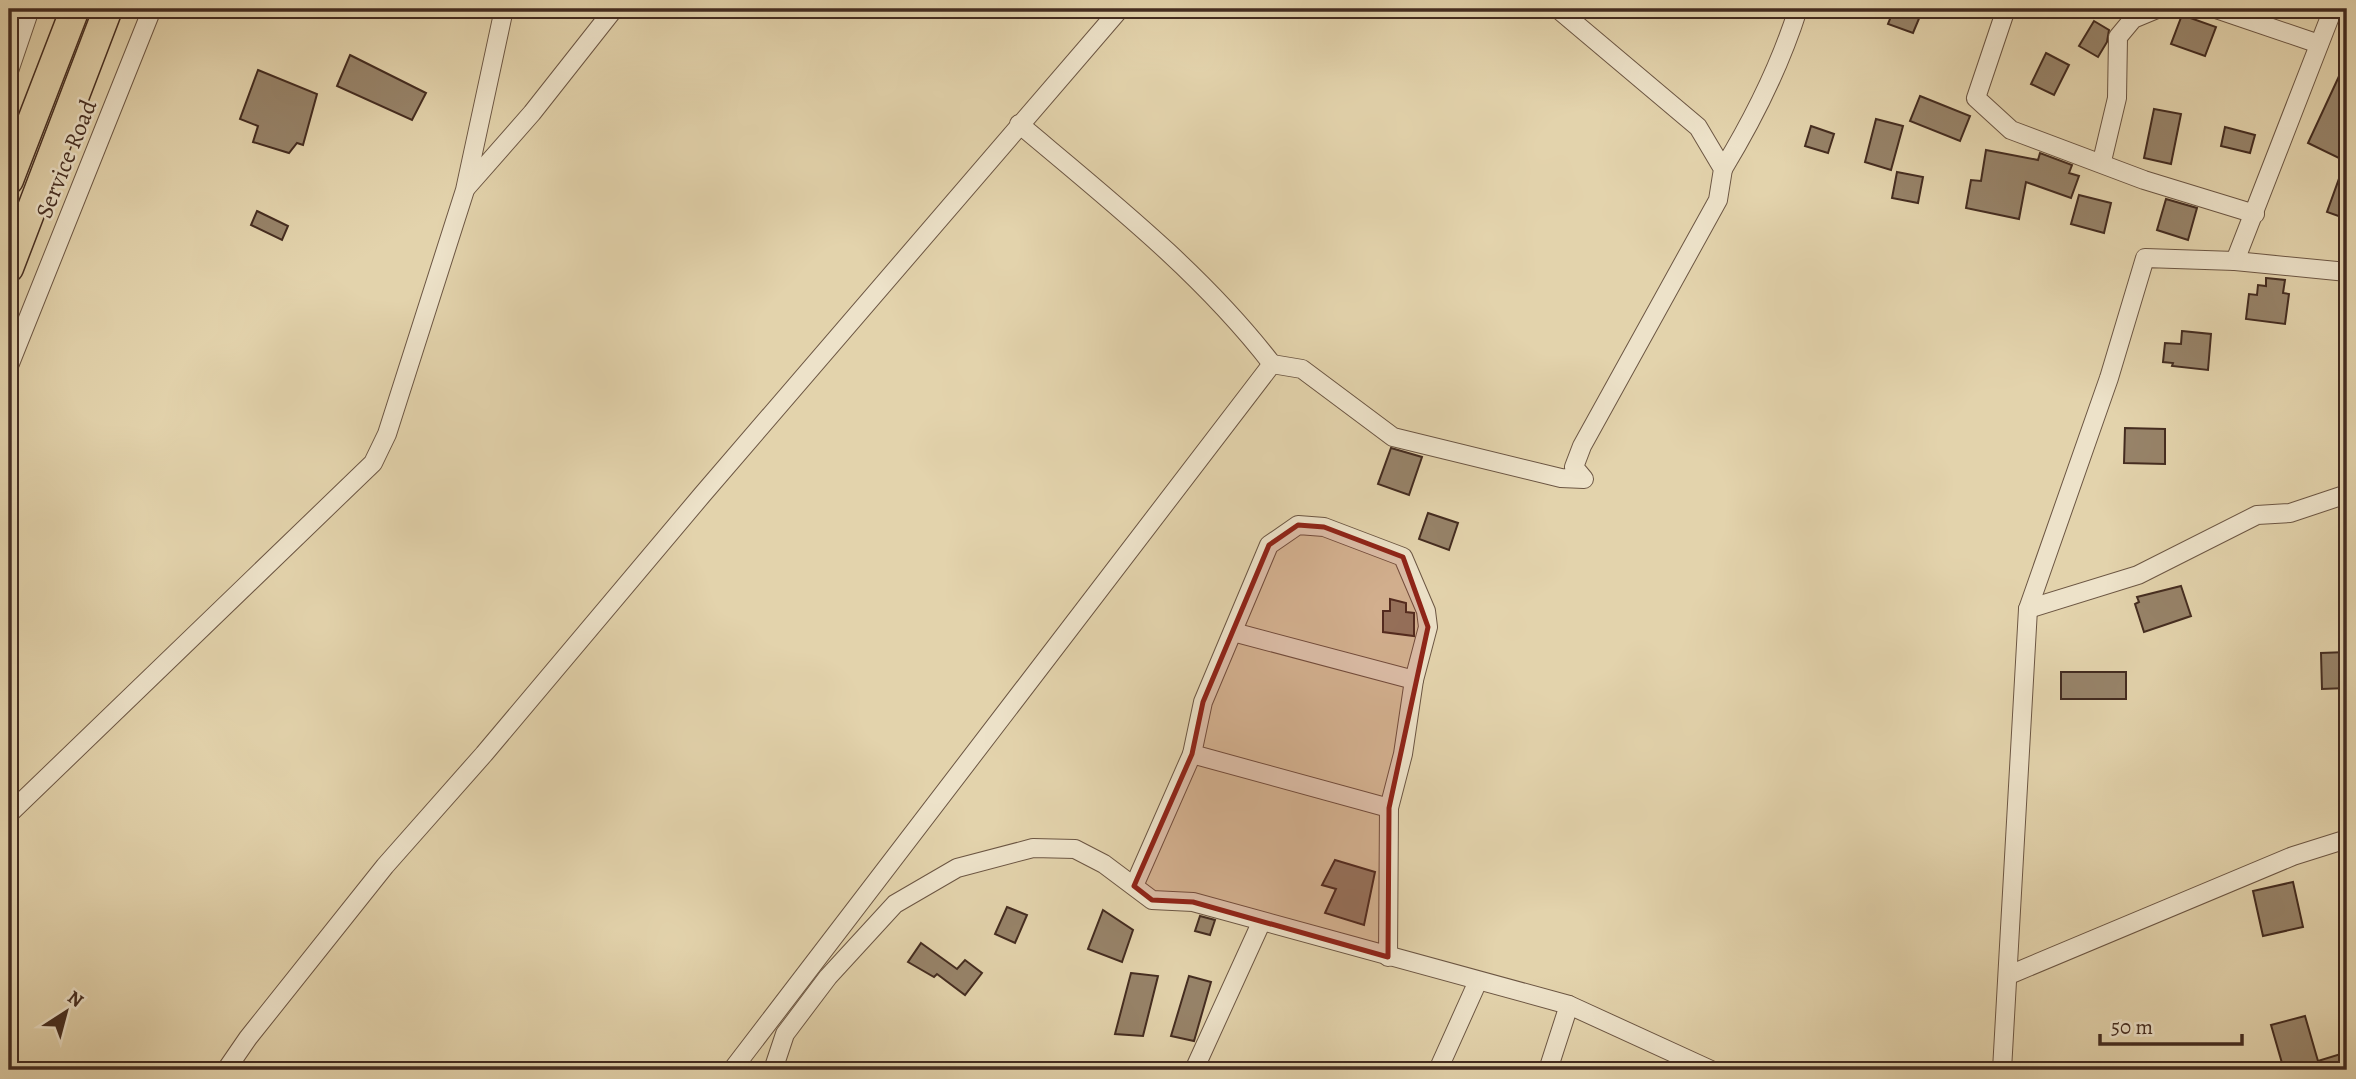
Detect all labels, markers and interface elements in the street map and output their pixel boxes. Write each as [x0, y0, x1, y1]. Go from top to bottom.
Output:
street label: Service Road [28, 95, 104, 223]
north arrow [32, 978, 102, 1048]
text: N [62, 984, 89, 1014]
scale bar [2100, 1002, 2242, 1046]
text: 50 m [2111, 1013, 2153, 1041]

